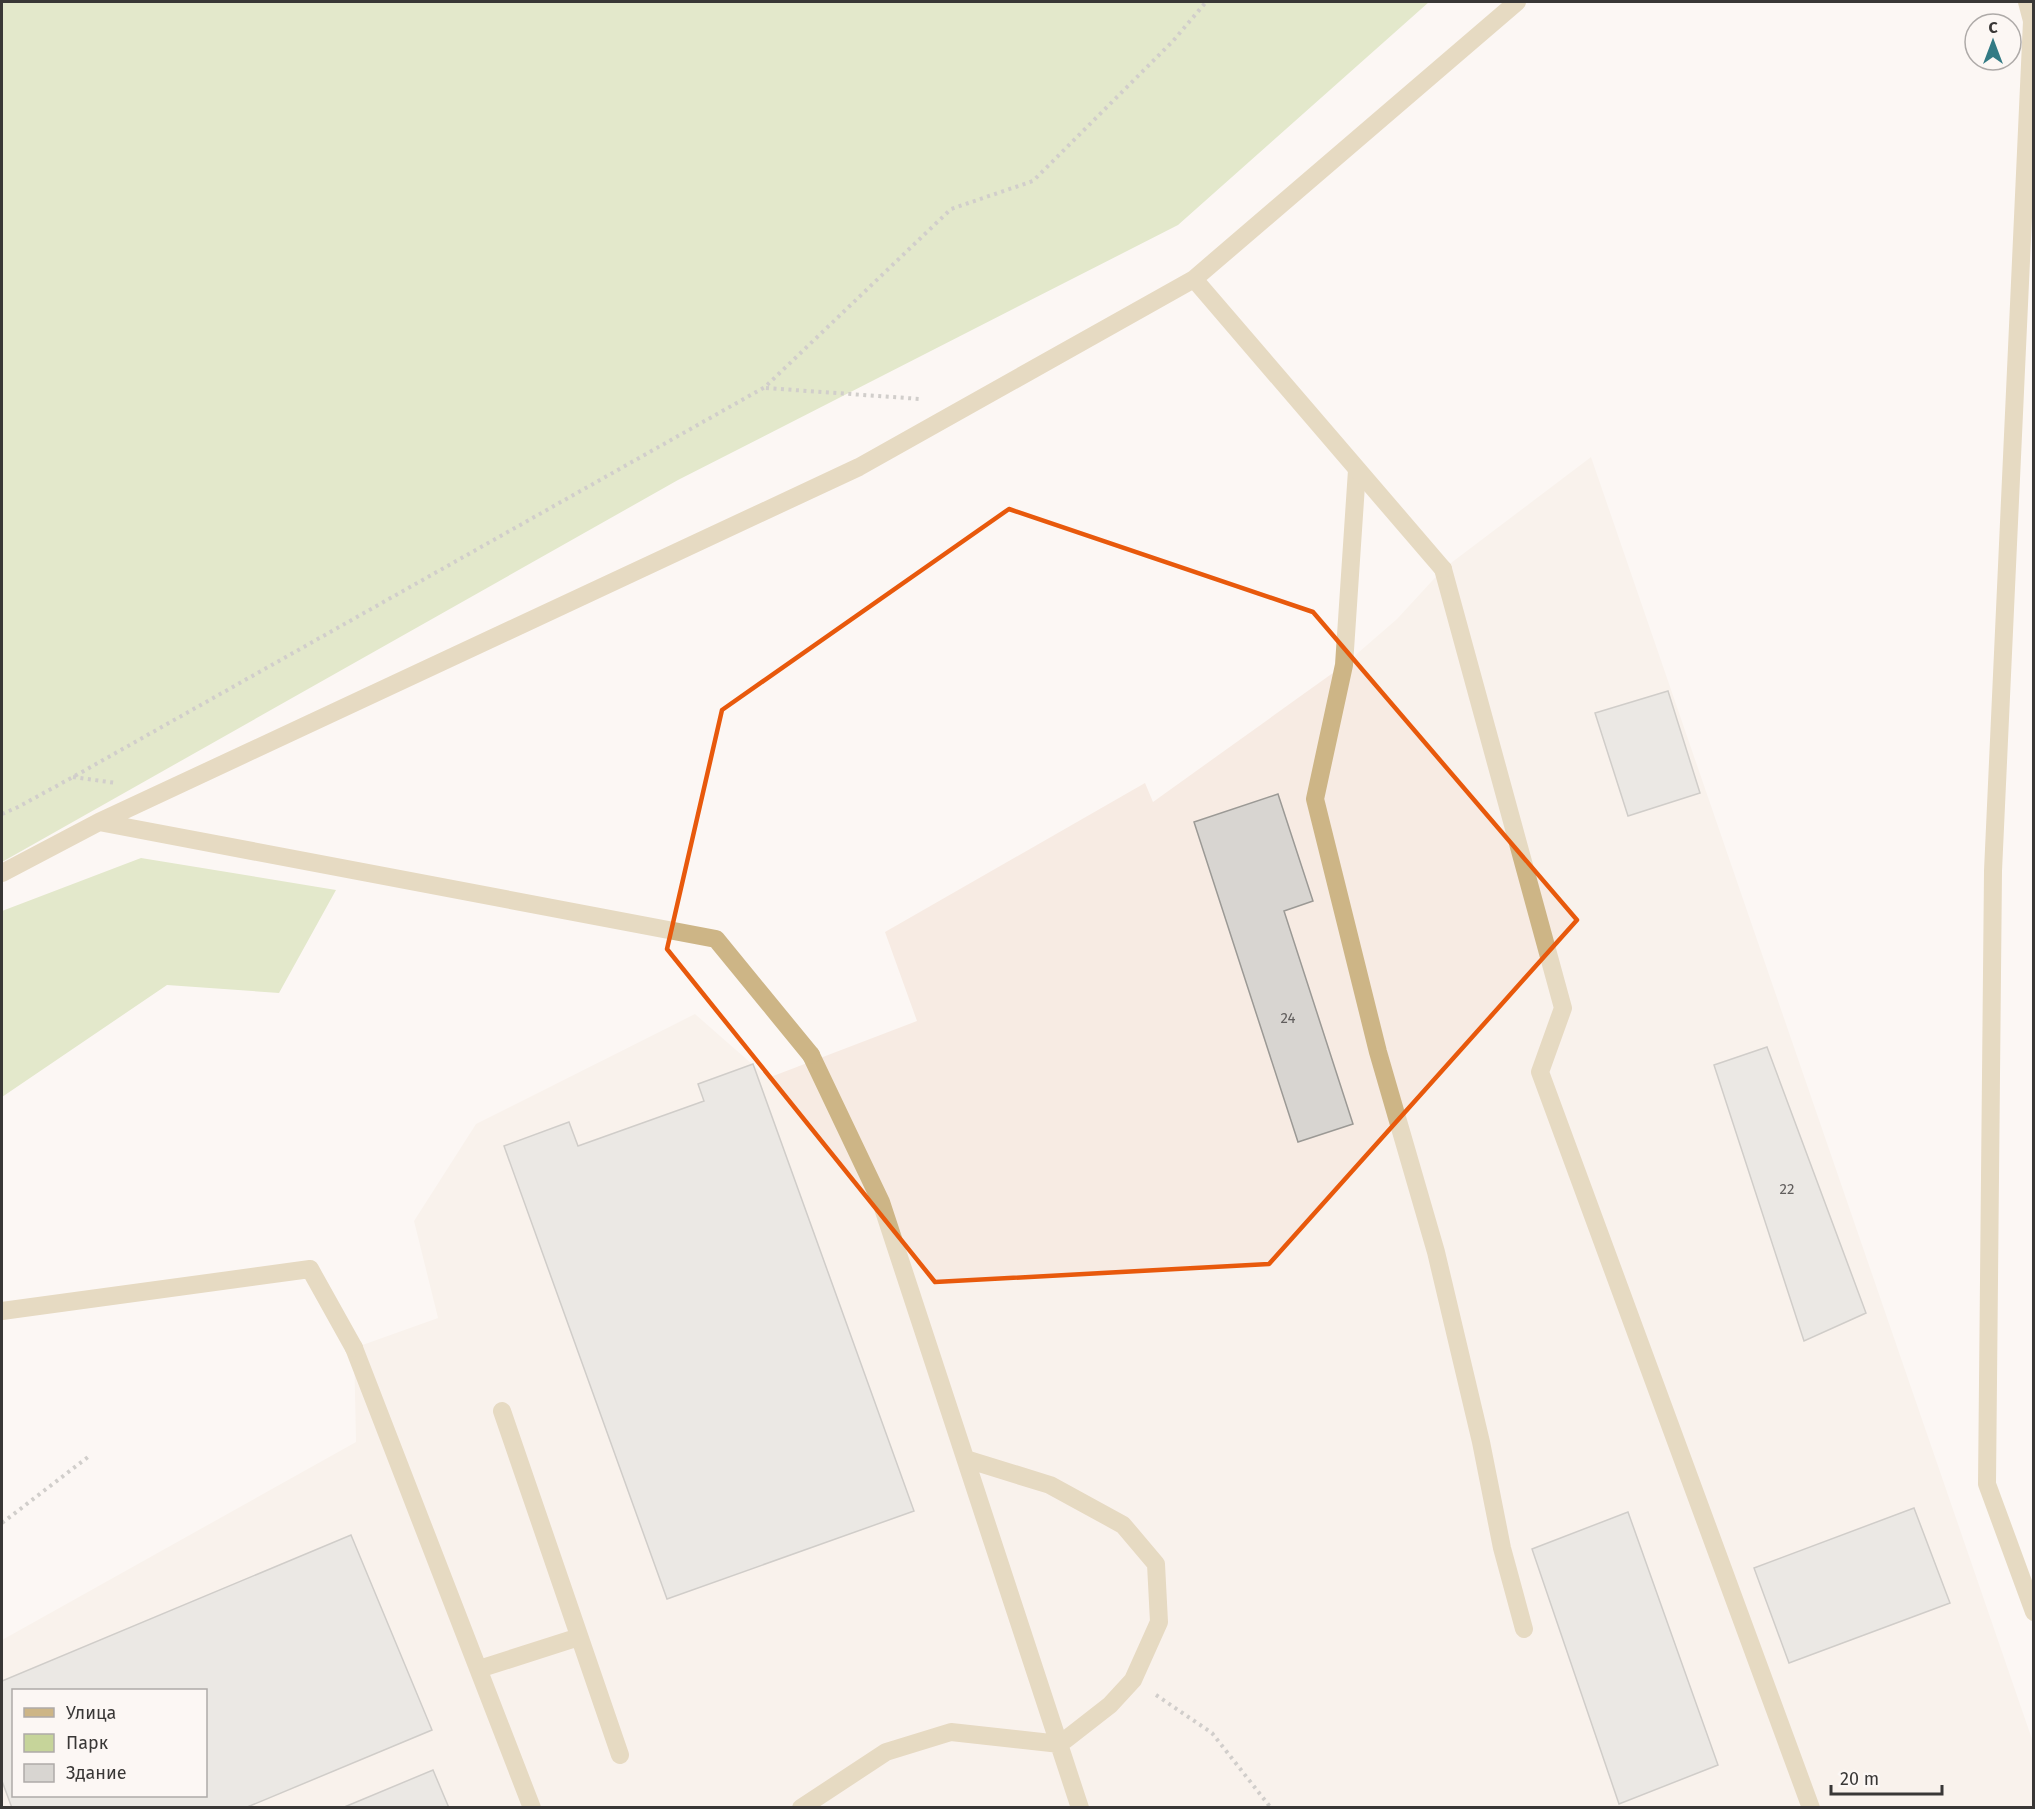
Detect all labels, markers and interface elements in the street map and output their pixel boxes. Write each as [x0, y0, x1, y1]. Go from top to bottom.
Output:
north arrow [1963, 12, 2023, 72]
text: С [1988, 18, 1998, 37]
house number: 24 [1280, 1009, 1296, 1027]
house number: 22 [1780, 1180, 1794, 1198]
legend [12, 1689, 207, 1797]
text: Улица [66, 1702, 116, 1724]
text: Парк [66, 1732, 109, 1754]
scale bar [1831, 1758, 1942, 1796]
text: Здание [66, 1762, 127, 1784]
text: 20 m [1840, 1768, 1879, 1790]

